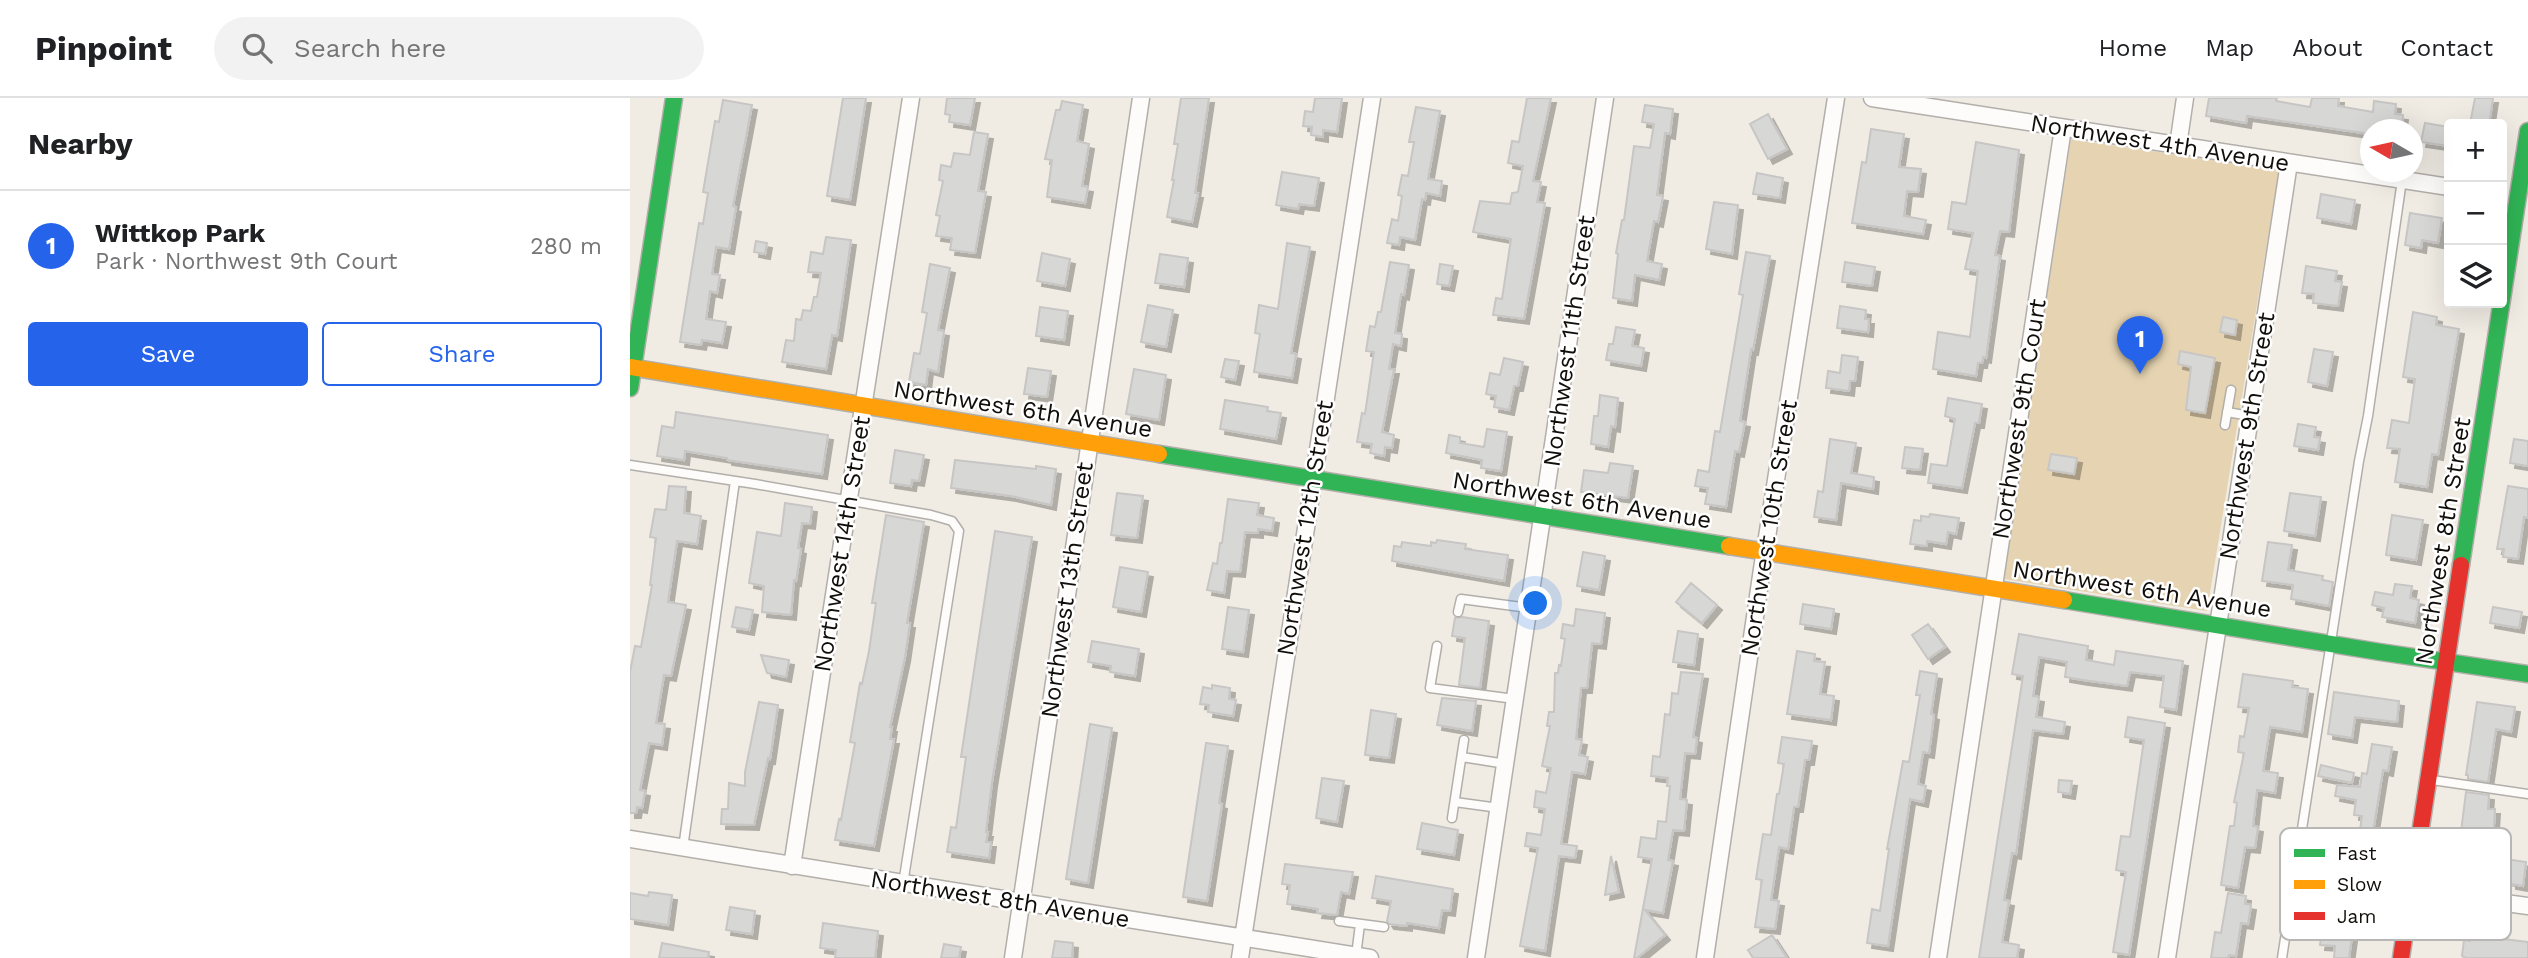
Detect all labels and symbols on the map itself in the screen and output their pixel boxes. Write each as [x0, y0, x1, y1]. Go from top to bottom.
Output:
street label: Northwest 4th Avenue [2029, 109, 2291, 177]
north arrow [2360, 119, 2423, 182]
street label: Northwest 11th Street [1537, 213, 1601, 469]
street label: Northwest 9th Court [1986, 297, 2052, 541]
street label: Northwest 9th Street [2214, 310, 2280, 562]
pin: 1 [2117, 316, 2163, 374]
street label: Northwest 6th Avenue [892, 375, 1154, 443]
street label: Northwest 12th Street [1271, 398, 1339, 658]
street label: Northwest 10th Street [1735, 398, 1803, 658]
street label: Northwest 14th Street [808, 414, 876, 674]
street label: Northwest 8th Street [2410, 415, 2476, 667]
street label: Northwest 13th Street [1035, 460, 1099, 720]
street label: Northwest 6th Avenue [1451, 466, 1713, 534]
street label: Northwest 6th Avenue [2011, 555, 2273, 623]
your location [1518, 586, 1552, 620]
legend [2280, 828, 2511, 940]
text: Fast [2337, 842, 2376, 865]
street label: Northwest 8th Avenue [868, 865, 1132, 933]
text: Slow [2337, 873, 2382, 896]
text: Jam [2337, 905, 2376, 928]

